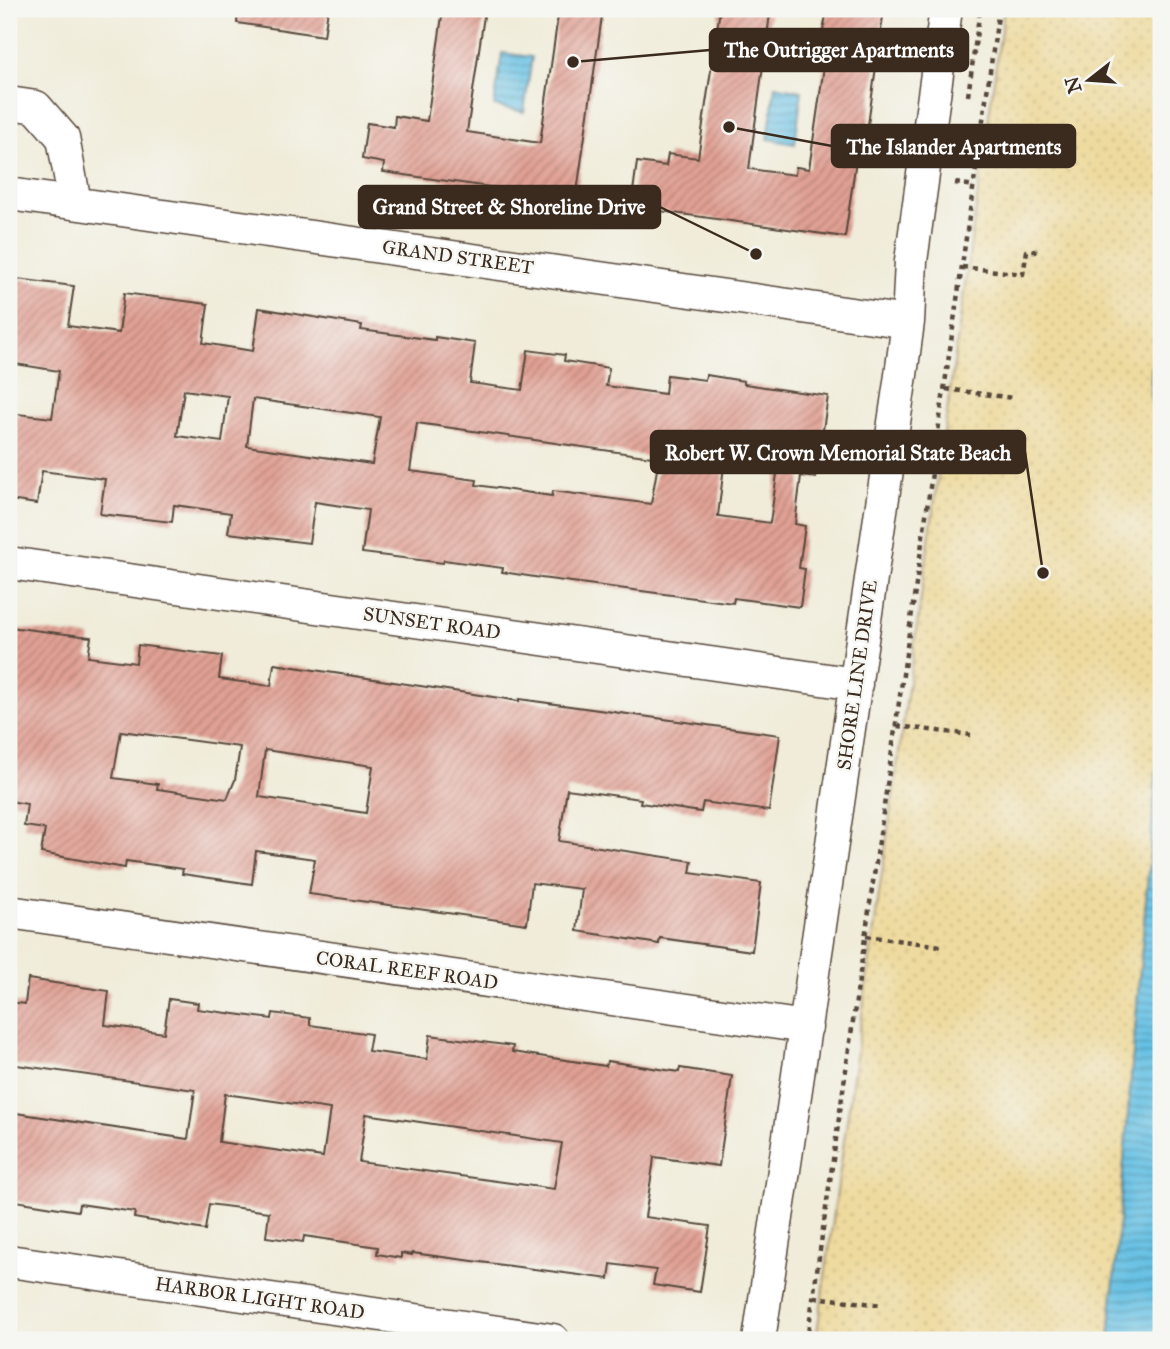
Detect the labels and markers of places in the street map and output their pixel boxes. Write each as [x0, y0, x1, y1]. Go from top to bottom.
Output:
callout: The Outrigger Apartments [710, 29, 968, 71]
callout: The Islander Apartments [832, 125, 1075, 167]
callout: Grand Street & Shoreline Drive [359, 186, 660, 228]
callout: Robert W. Crown Memorial State Beach [651, 431, 1025, 473]

